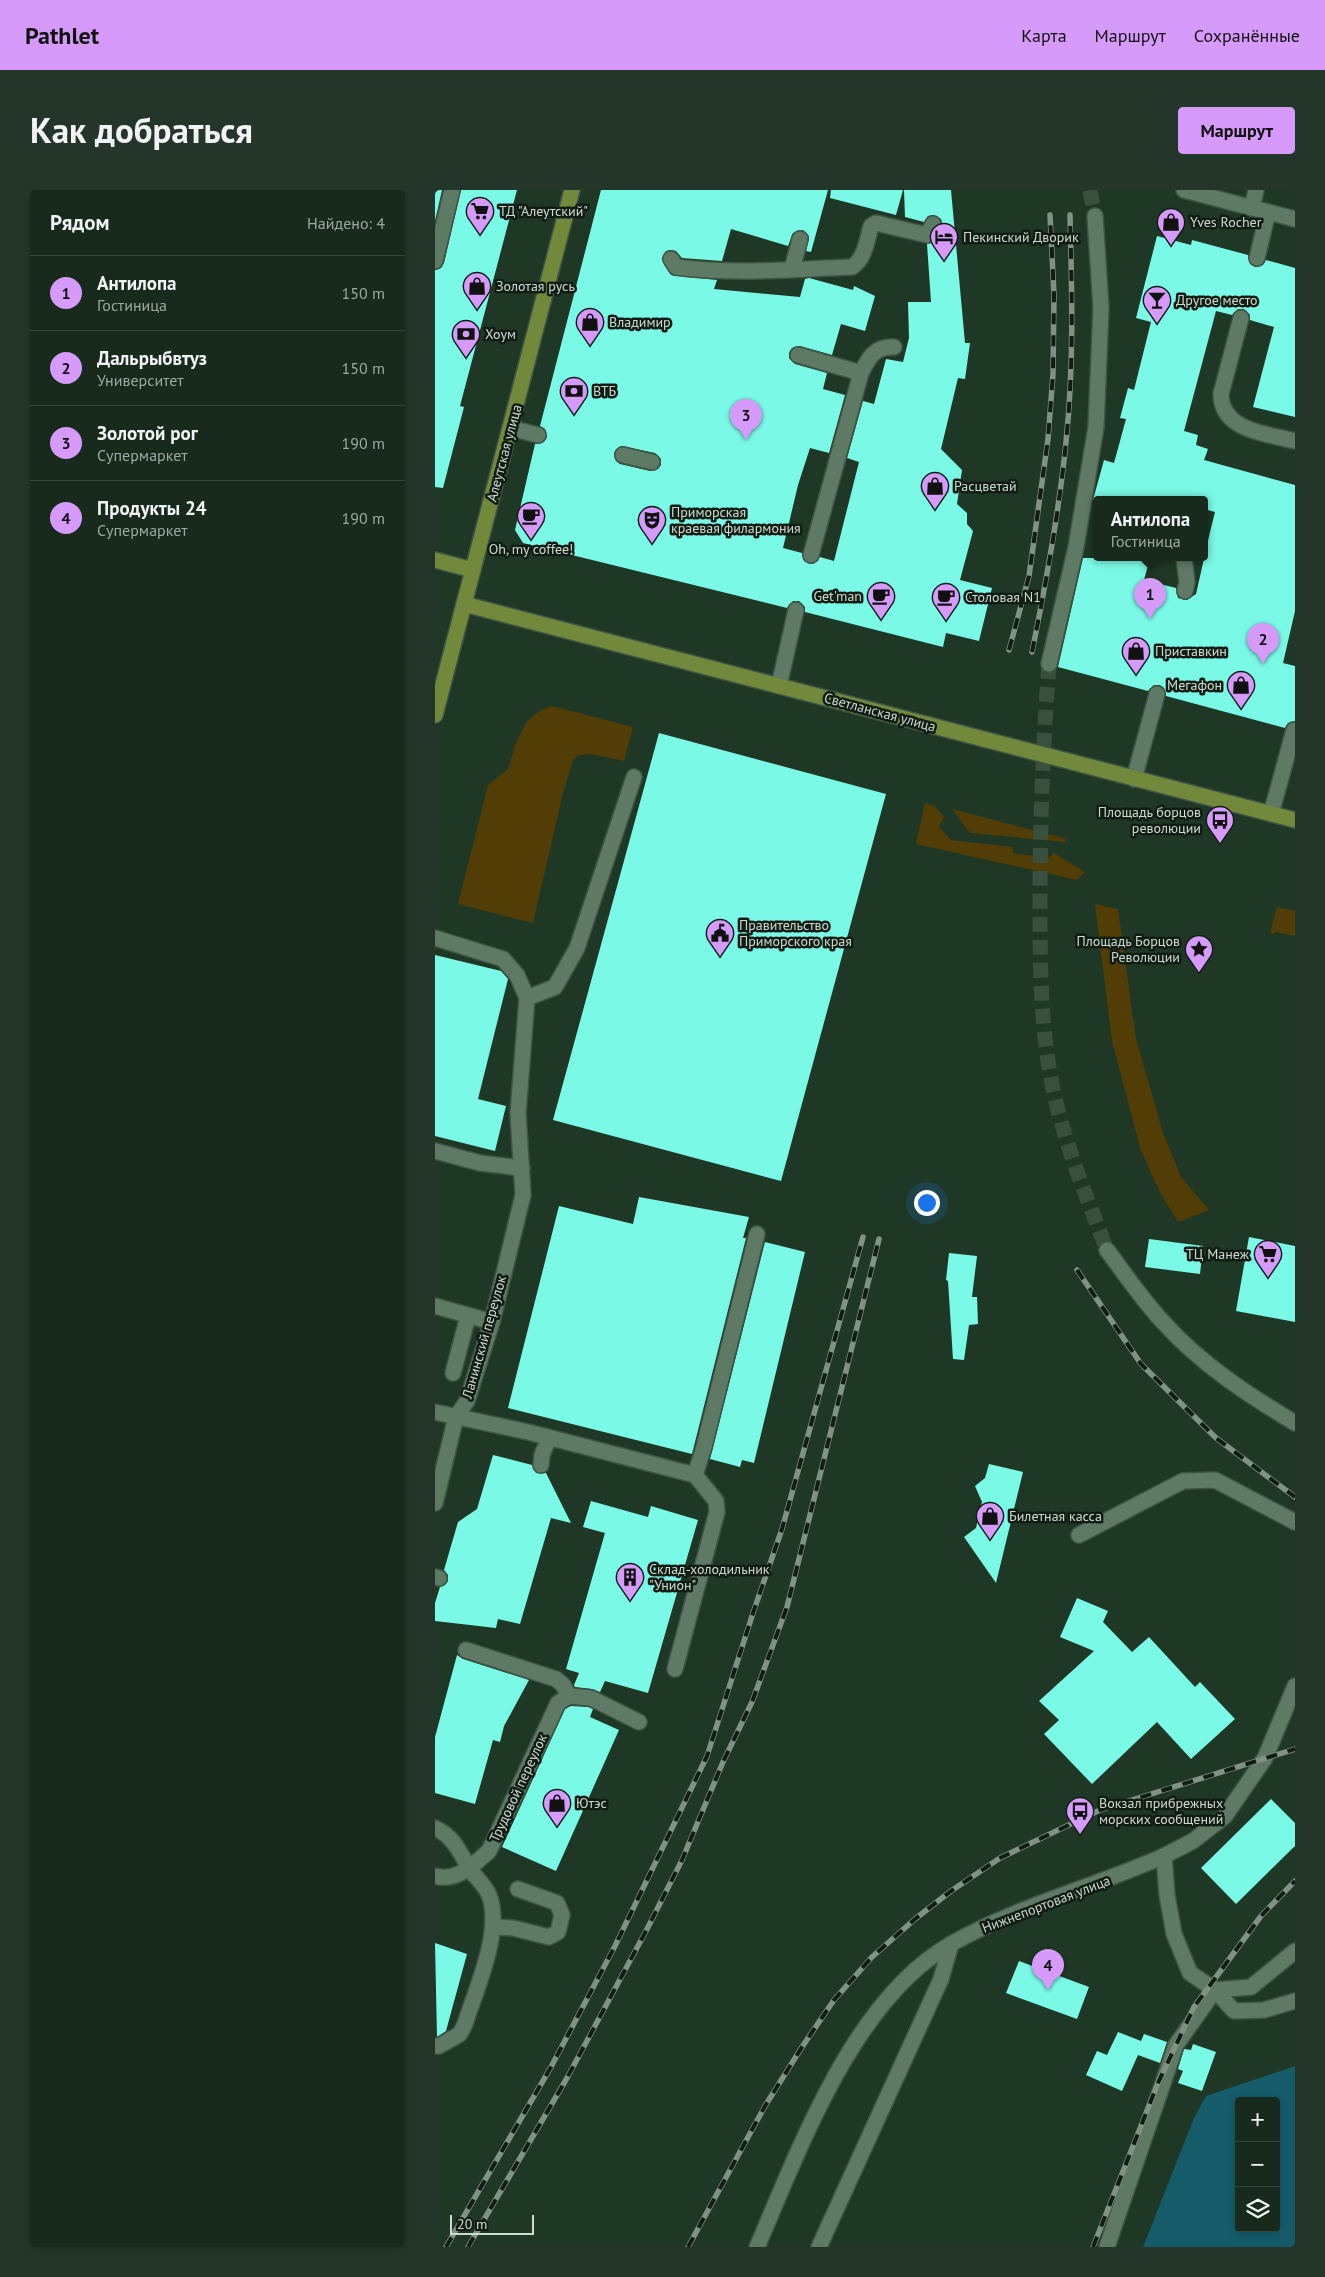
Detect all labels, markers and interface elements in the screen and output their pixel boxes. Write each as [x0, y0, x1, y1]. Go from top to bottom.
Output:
text: Pathlet [25, 20, 99, 51]
text: Карта [1021, 24, 1067, 47]
text: Маршрут [1095, 24, 1166, 47]
text: Сохранённые [1194, 24, 1300, 47]
text: Как добраться [30, 107, 253, 153]
button: Маршрут [1178, 107, 1295, 154]
supermarket icon: ТД "Алеутский" [465, 196, 495, 235]
place label: ТД "Алеутский" [499, 202, 588, 220]
shop icon: Yves Rocher [1156, 207, 1186, 246]
text: Рядом [50, 209, 109, 236]
text: Найдено: 4 [307, 213, 385, 233]
place label: Yves Rocher [1190, 213, 1262, 231]
hotel icon: Пекинский Дворик [929, 222, 959, 261]
place label: Пекинский Дворик [963, 228, 1079, 246]
text: Антилопа [97, 271, 177, 295]
shop icon: Золотая русь [462, 271, 492, 310]
place label: Золотая русь [496, 277, 575, 295]
text: 1 [61, 283, 71, 303]
text: 150 m [342, 283, 385, 303]
bar icon: Другое место [1142, 285, 1172, 324]
place label: Другое место [1176, 291, 1258, 309]
text: Гостиница [97, 295, 167, 315]
shop icon: Владимир [575, 307, 605, 346]
place label: Владимир [609, 313, 671, 331]
bank icon: Хоум [451, 319, 481, 358]
place label: Хоум [485, 325, 516, 343]
text: Дальрыбвтуз [97, 346, 207, 370]
text: 2 [61, 358, 71, 378]
text: 150 m [342, 358, 385, 378]
text: Университет [97, 370, 184, 390]
bank icon: ВТБ [559, 376, 589, 415]
place label: ВТБ [593, 382, 617, 400]
pin: 3 [730, 399, 762, 440]
street label: Алеутская улица [482, 402, 526, 504]
text: Золотой рог [97, 421, 198, 445]
text: 3 [61, 433, 71, 453]
text: 190 m [342, 433, 385, 453]
text: Супермаркет [97, 445, 188, 465]
shop icon: Расцветай [920, 471, 950, 510]
place label: Расцветай [954, 477, 1017, 495]
text: Продукты 24 [97, 496, 206, 520]
popup [1093, 496, 1208, 561]
cafe icon: Oh, my coffee! [516, 501, 546, 540]
place label: Приморская краевая филармония [671, 503, 801, 537]
theatre icon: Приморская краевая филармония [637, 505, 667, 544]
text: Антилопа [1111, 507, 1190, 531]
text: 4 [61, 508, 71, 528]
text: 190 m [342, 508, 385, 528]
text: Супермаркет [97, 520, 188, 540]
text: Гостиница [1111, 531, 1181, 551]
place label: Oh, my coffee! [489, 540, 573, 558]
pin: 1 [1134, 578, 1166, 619]
cafe icon: Get'man [866, 581, 896, 620]
cafe icon: Столовая N1 [931, 582, 961, 621]
place label: Get'man [813, 587, 862, 605]
place label: Столовая N1 [965, 588, 1041, 606]
pin: 2 [1247, 623, 1279, 664]
shop icon: Приставкин [1121, 636, 1151, 675]
place label: Приставкин [1155, 642, 1227, 660]
shop icon: Мегафон [1226, 670, 1256, 709]
place label: Мегафон [1167, 676, 1222, 694]
street label: Светланская улица [822, 688, 938, 736]
place label: Площадь борцов революции [1098, 803, 1201, 837]
bus stop icon: Площадь борцов революции [1205, 805, 1235, 844]
place label: Правительство Приморского края [739, 916, 852, 950]
public building icon: Правительство Приморского края [705, 918, 735, 957]
place label: Площадь Борцов Революции [1076, 932, 1180, 966]
place icon: Площадь Борцов Революции [1184, 934, 1214, 973]
your location [914, 1190, 940, 1216]
supermarket icon: ТЦ Манеж [1253, 1239, 1283, 1278]
place label: ТЦ Манеж [1186, 1245, 1250, 1263]
street label: Ланинский переулок [458, 1273, 510, 1402]
shop icon: Билетная касса [975, 1501, 1005, 1540]
place label: Билетная касса [1009, 1507, 1102, 1525]
place label: Склад-холодильник "Унион" [649, 1560, 770, 1594]
building icon: Склад-холодильник "Унион" [615, 1562, 645, 1601]
street label: Трудовой переулок [485, 1731, 551, 1845]
shop icon: Ютэс [542, 1788, 572, 1827]
place label: Ютэс [576, 1794, 607, 1812]
place label: Вокзал прибрежных морских сообщений [1099, 1794, 1223, 1828]
bus stop icon: Вокзал прибрежных морских сообщений [1065, 1796, 1095, 1835]
street label: Нижнепортовая улица [979, 1871, 1113, 1937]
pin: 4 [1032, 1949, 1064, 1990]
map controls [1235, 2097, 1280, 2232]
button: + [1235, 2097, 1280, 2142]
button: − [1235, 2142, 1280, 2187]
button: layers [1235, 2187, 1280, 2232]
scale bar [450, 2212, 534, 2235]
text: 20 m [457, 2215, 487, 2233]

